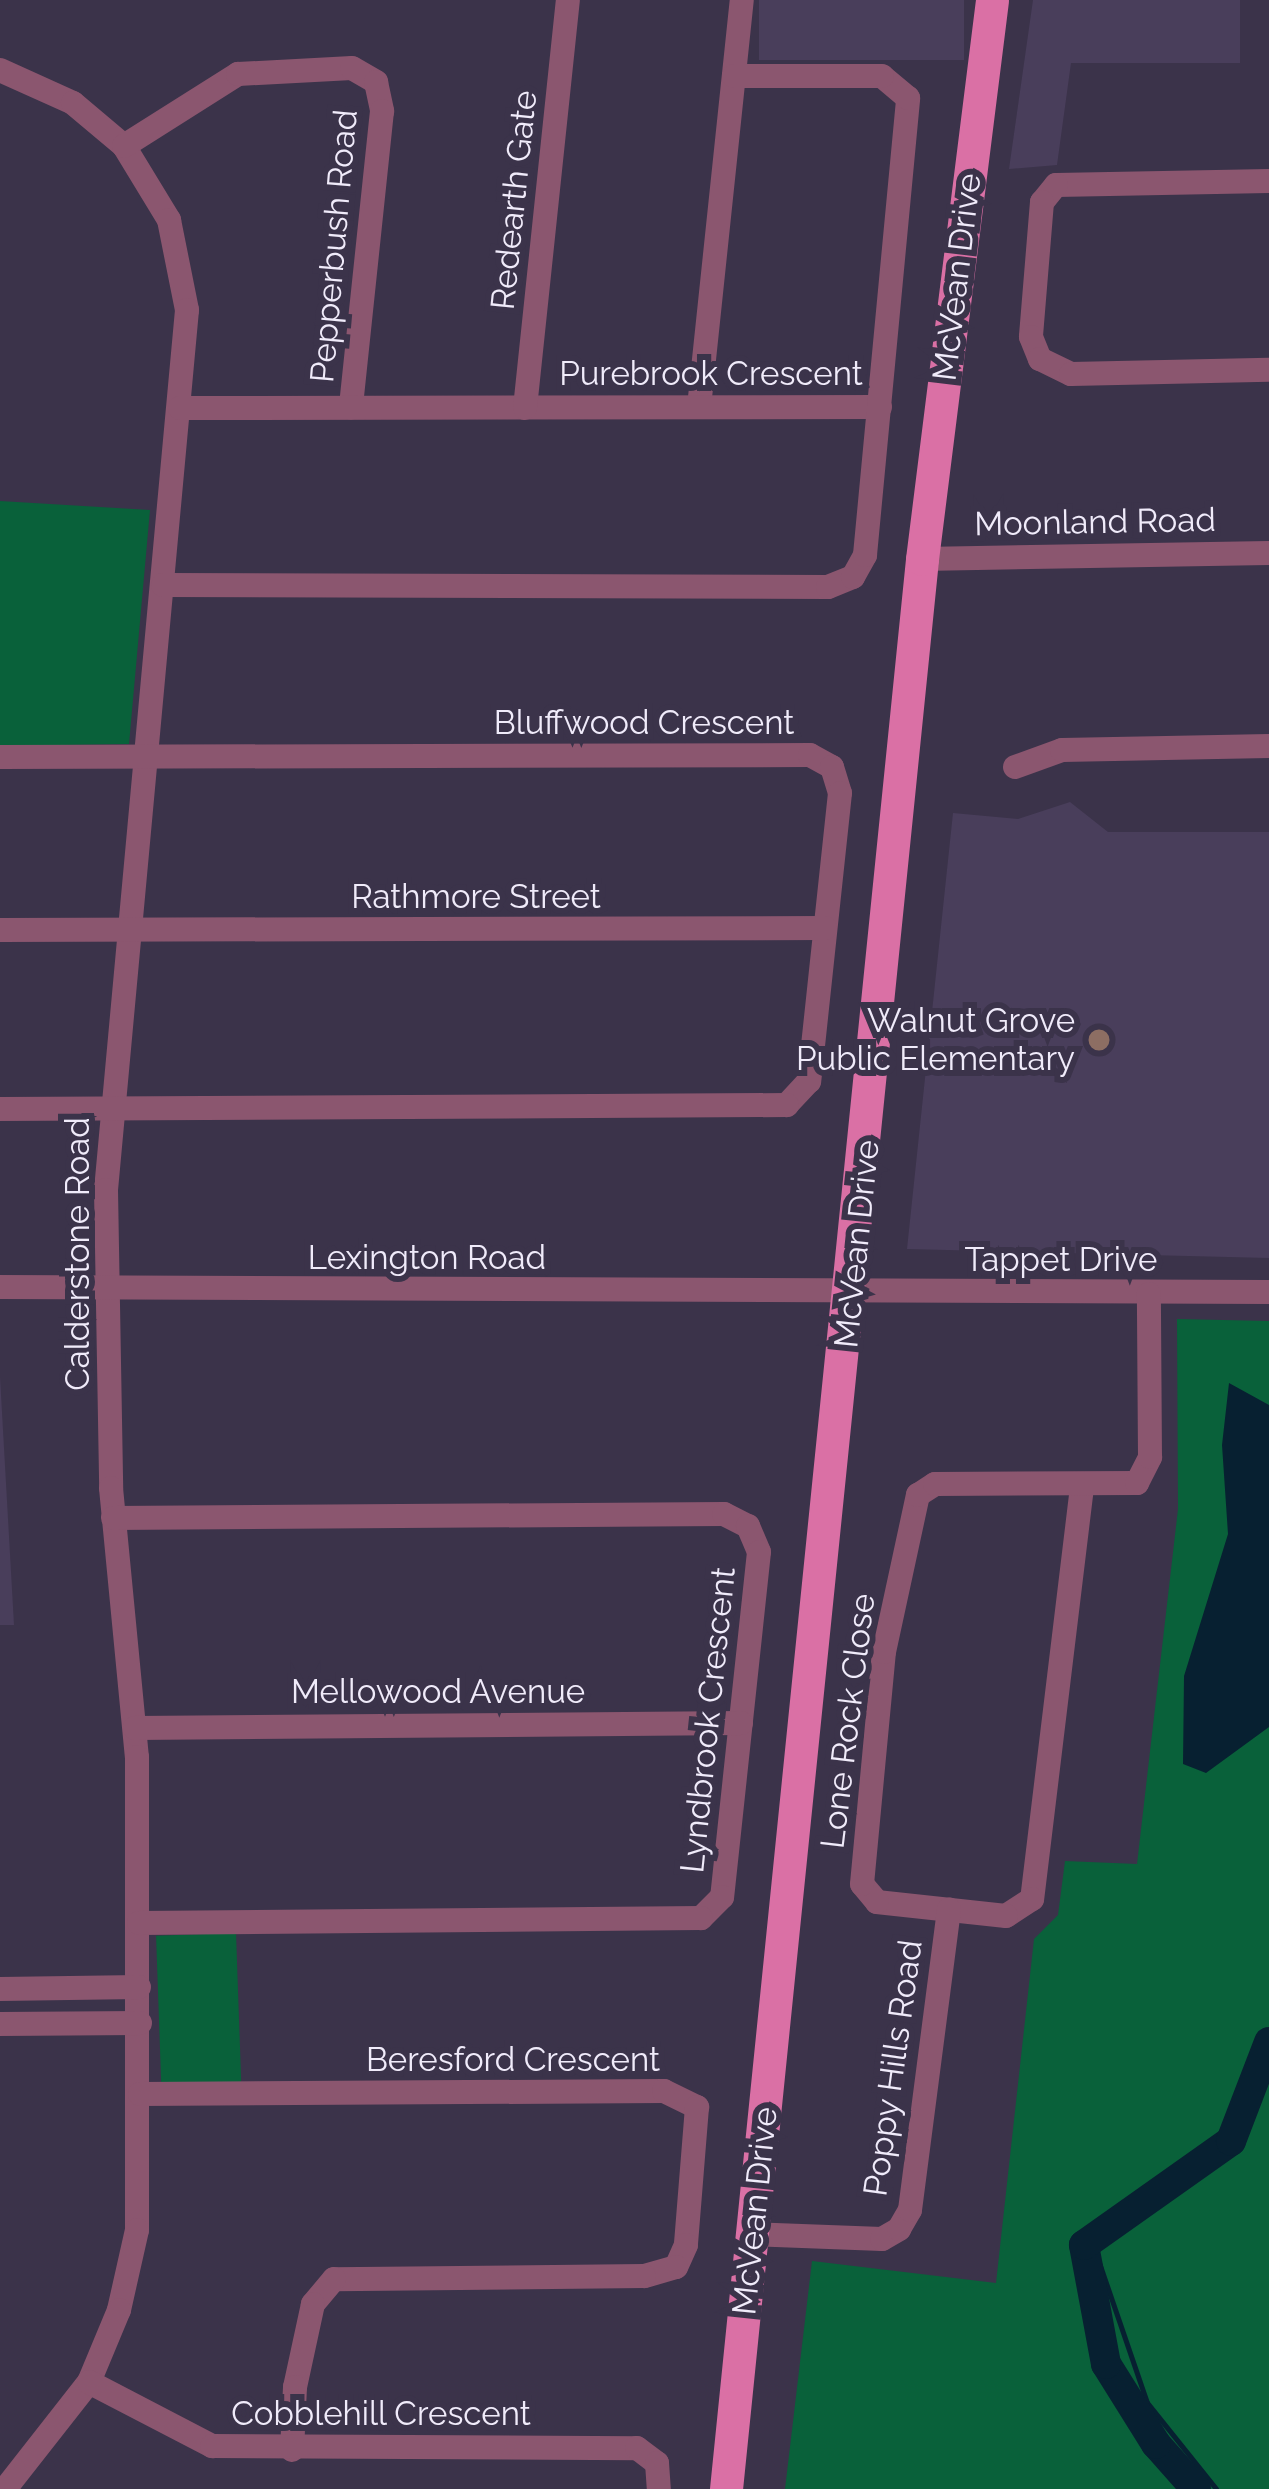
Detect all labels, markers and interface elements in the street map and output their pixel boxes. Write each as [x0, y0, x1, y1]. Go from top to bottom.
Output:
street label: Redearth Gate [483, 88, 545, 312]
street label: Pepperbush Road [302, 108, 366, 384]
street label: McVean Drive [925, 171, 989, 383]
street label: Purebrook Crescent [559, 354, 863, 394]
street label: Moonland Road [974, 500, 1216, 544]
street label: Bluffwood Crescent [494, 703, 794, 743]
street label: Rathmore Street [351, 877, 601, 917]
place label: Walnut Grove Public Elementary [796, 1001, 1075, 1079]
marker: Walnut Grove Public Elementary [1086, 1027, 1112, 1053]
street label: Calderstone Road [58, 1117, 98, 1391]
street label: McVean Drive [826, 1138, 888, 1350]
street label: Lexington Road [308, 1238, 546, 1278]
street label: Tappet Drive [965, 1240, 1157, 1280]
street label: Lyndbrook Crescent [672, 1565, 744, 1875]
street label: Lone Rock Close [813, 1591, 883, 1851]
street label: Mellowood Avenue [290, 1672, 586, 1712]
street label: Poppy Hills Road [855, 1937, 931, 2199]
street label: Beresford Crescent [366, 2040, 660, 2080]
street label: McVean Drive [724, 2105, 786, 2317]
street label: Cobblehill Crescent [231, 2394, 531, 2434]

